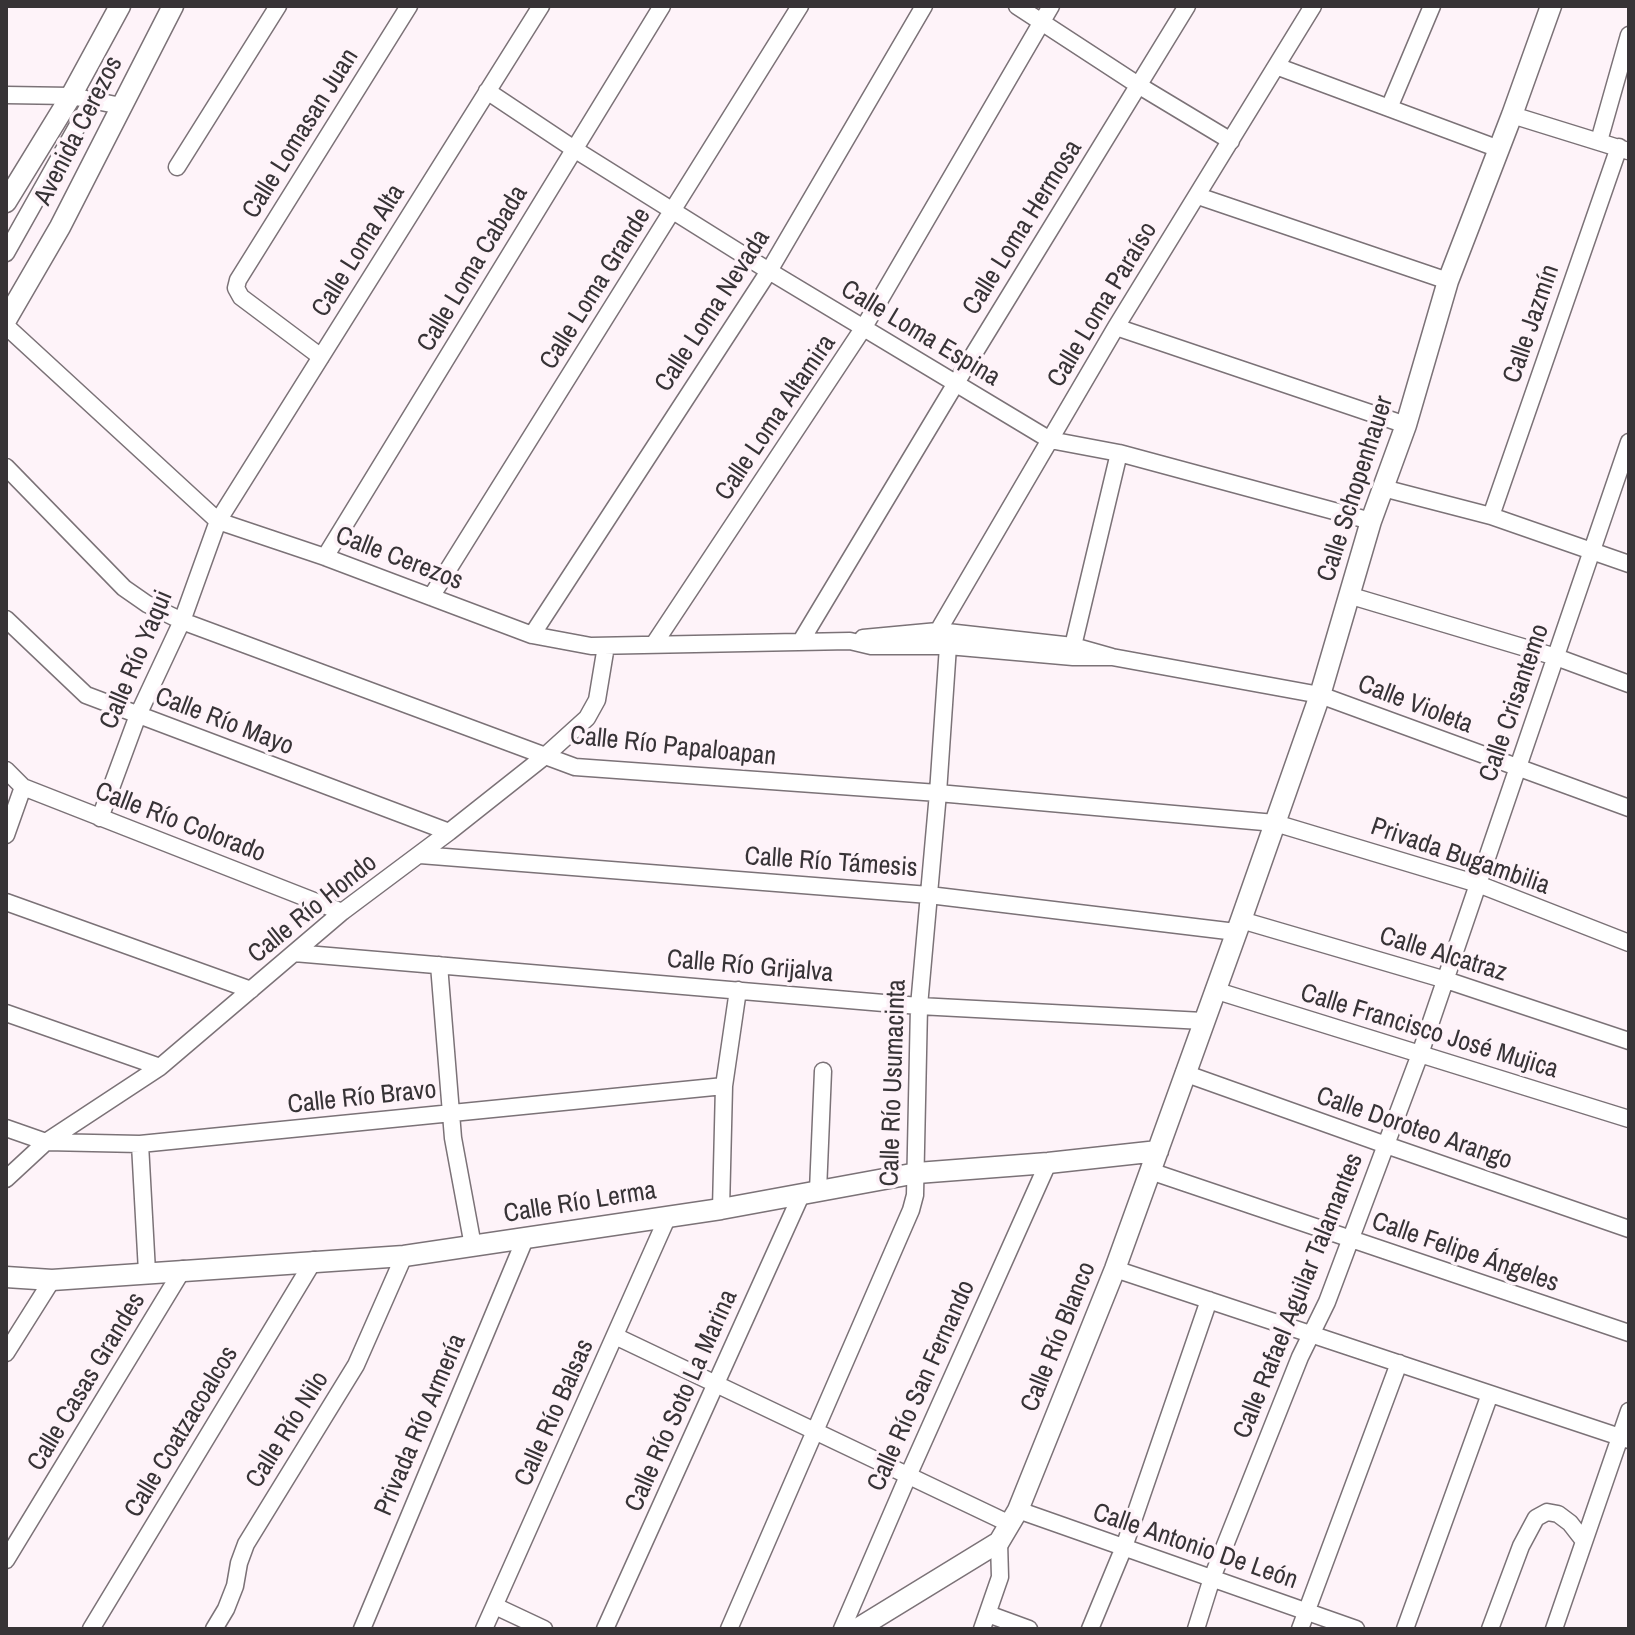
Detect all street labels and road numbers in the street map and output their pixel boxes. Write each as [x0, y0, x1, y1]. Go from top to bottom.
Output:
street label: Calle Lomasan Juan [236, 43, 366, 225]
street label: Avenida Cerezos [28, 51, 130, 211]
street label: Calle Loma Hermosa [957, 135, 1089, 321]
street label: Calle Loma Alta [306, 179, 412, 323]
street label: Calle Loma Cabada [411, 180, 535, 358]
street label: Calle Loma Grande [534, 202, 658, 376]
street label: Calle Loma Paraíso [1041, 217, 1165, 393]
street label: Calle Loma Nevada [649, 224, 777, 398]
street label: Calle Jazmín [1497, 261, 1567, 387]
street label: Calle Loma Espina [835, 274, 1005, 394]
street label: Calle Loma Altamira [709, 329, 843, 507]
street label: Calle Schopenhauer [1311, 392, 1401, 586]
street label: Calle Cerezos [331, 520, 467, 598]
street label: Calle Río Yaqui [94, 586, 180, 734]
street label: Calle Crisantemo [1473, 620, 1557, 786]
street label: Calle Violeta [1353, 669, 1477, 741]
street label: Calle Río Mayo [150, 681, 298, 763]
street label: Calle Río Papaloapan [568, 721, 778, 773]
street label: Calle Río Colorado [90, 776, 270, 870]
street label: Privada Bugambilia [1366, 812, 1554, 902]
street label: Calle Río Támesis [743, 841, 919, 885]
street label: Calle Río Hondo [242, 848, 384, 970]
street label: Calle Alcatraz [1376, 921, 1510, 989]
street label: Calle Río Grijalva [665, 944, 835, 990]
street label: Calle Francisco José Mujica [1296, 978, 1562, 1086]
street label: Calle Río Usumacinta [875, 979, 913, 1187]
street label: Calle Río Bravo [286, 1075, 438, 1121]
street label: Calle Doroteo Arango [1312, 1081, 1516, 1177]
street label: Calle Rafael Aguilar Talamantes [1227, 1149, 1371, 1443]
street label: Calle Río Lerma [501, 1176, 659, 1230]
street label: Calle Felipe Ángeles [1367, 1206, 1563, 1300]
street label: Calle Río Blanco [1015, 1258, 1103, 1416]
street label: Calle Río San Fernando [861, 1276, 983, 1496]
street label: Calle Río Soto La Marina [619, 1285, 745, 1517]
street label: Calle Casas Grandes [21, 1287, 153, 1477]
street label: Privada Río Armería [369, 1329, 473, 1521]
street label: Calle Río Balsas [509, 1335, 601, 1491]
street label: Calle Coatzacoalcos [119, 1341, 245, 1523]
street label: Calle Río Nilo [240, 1366, 336, 1494]
street label: Calle Antonio De León [1089, 1497, 1301, 1597]

